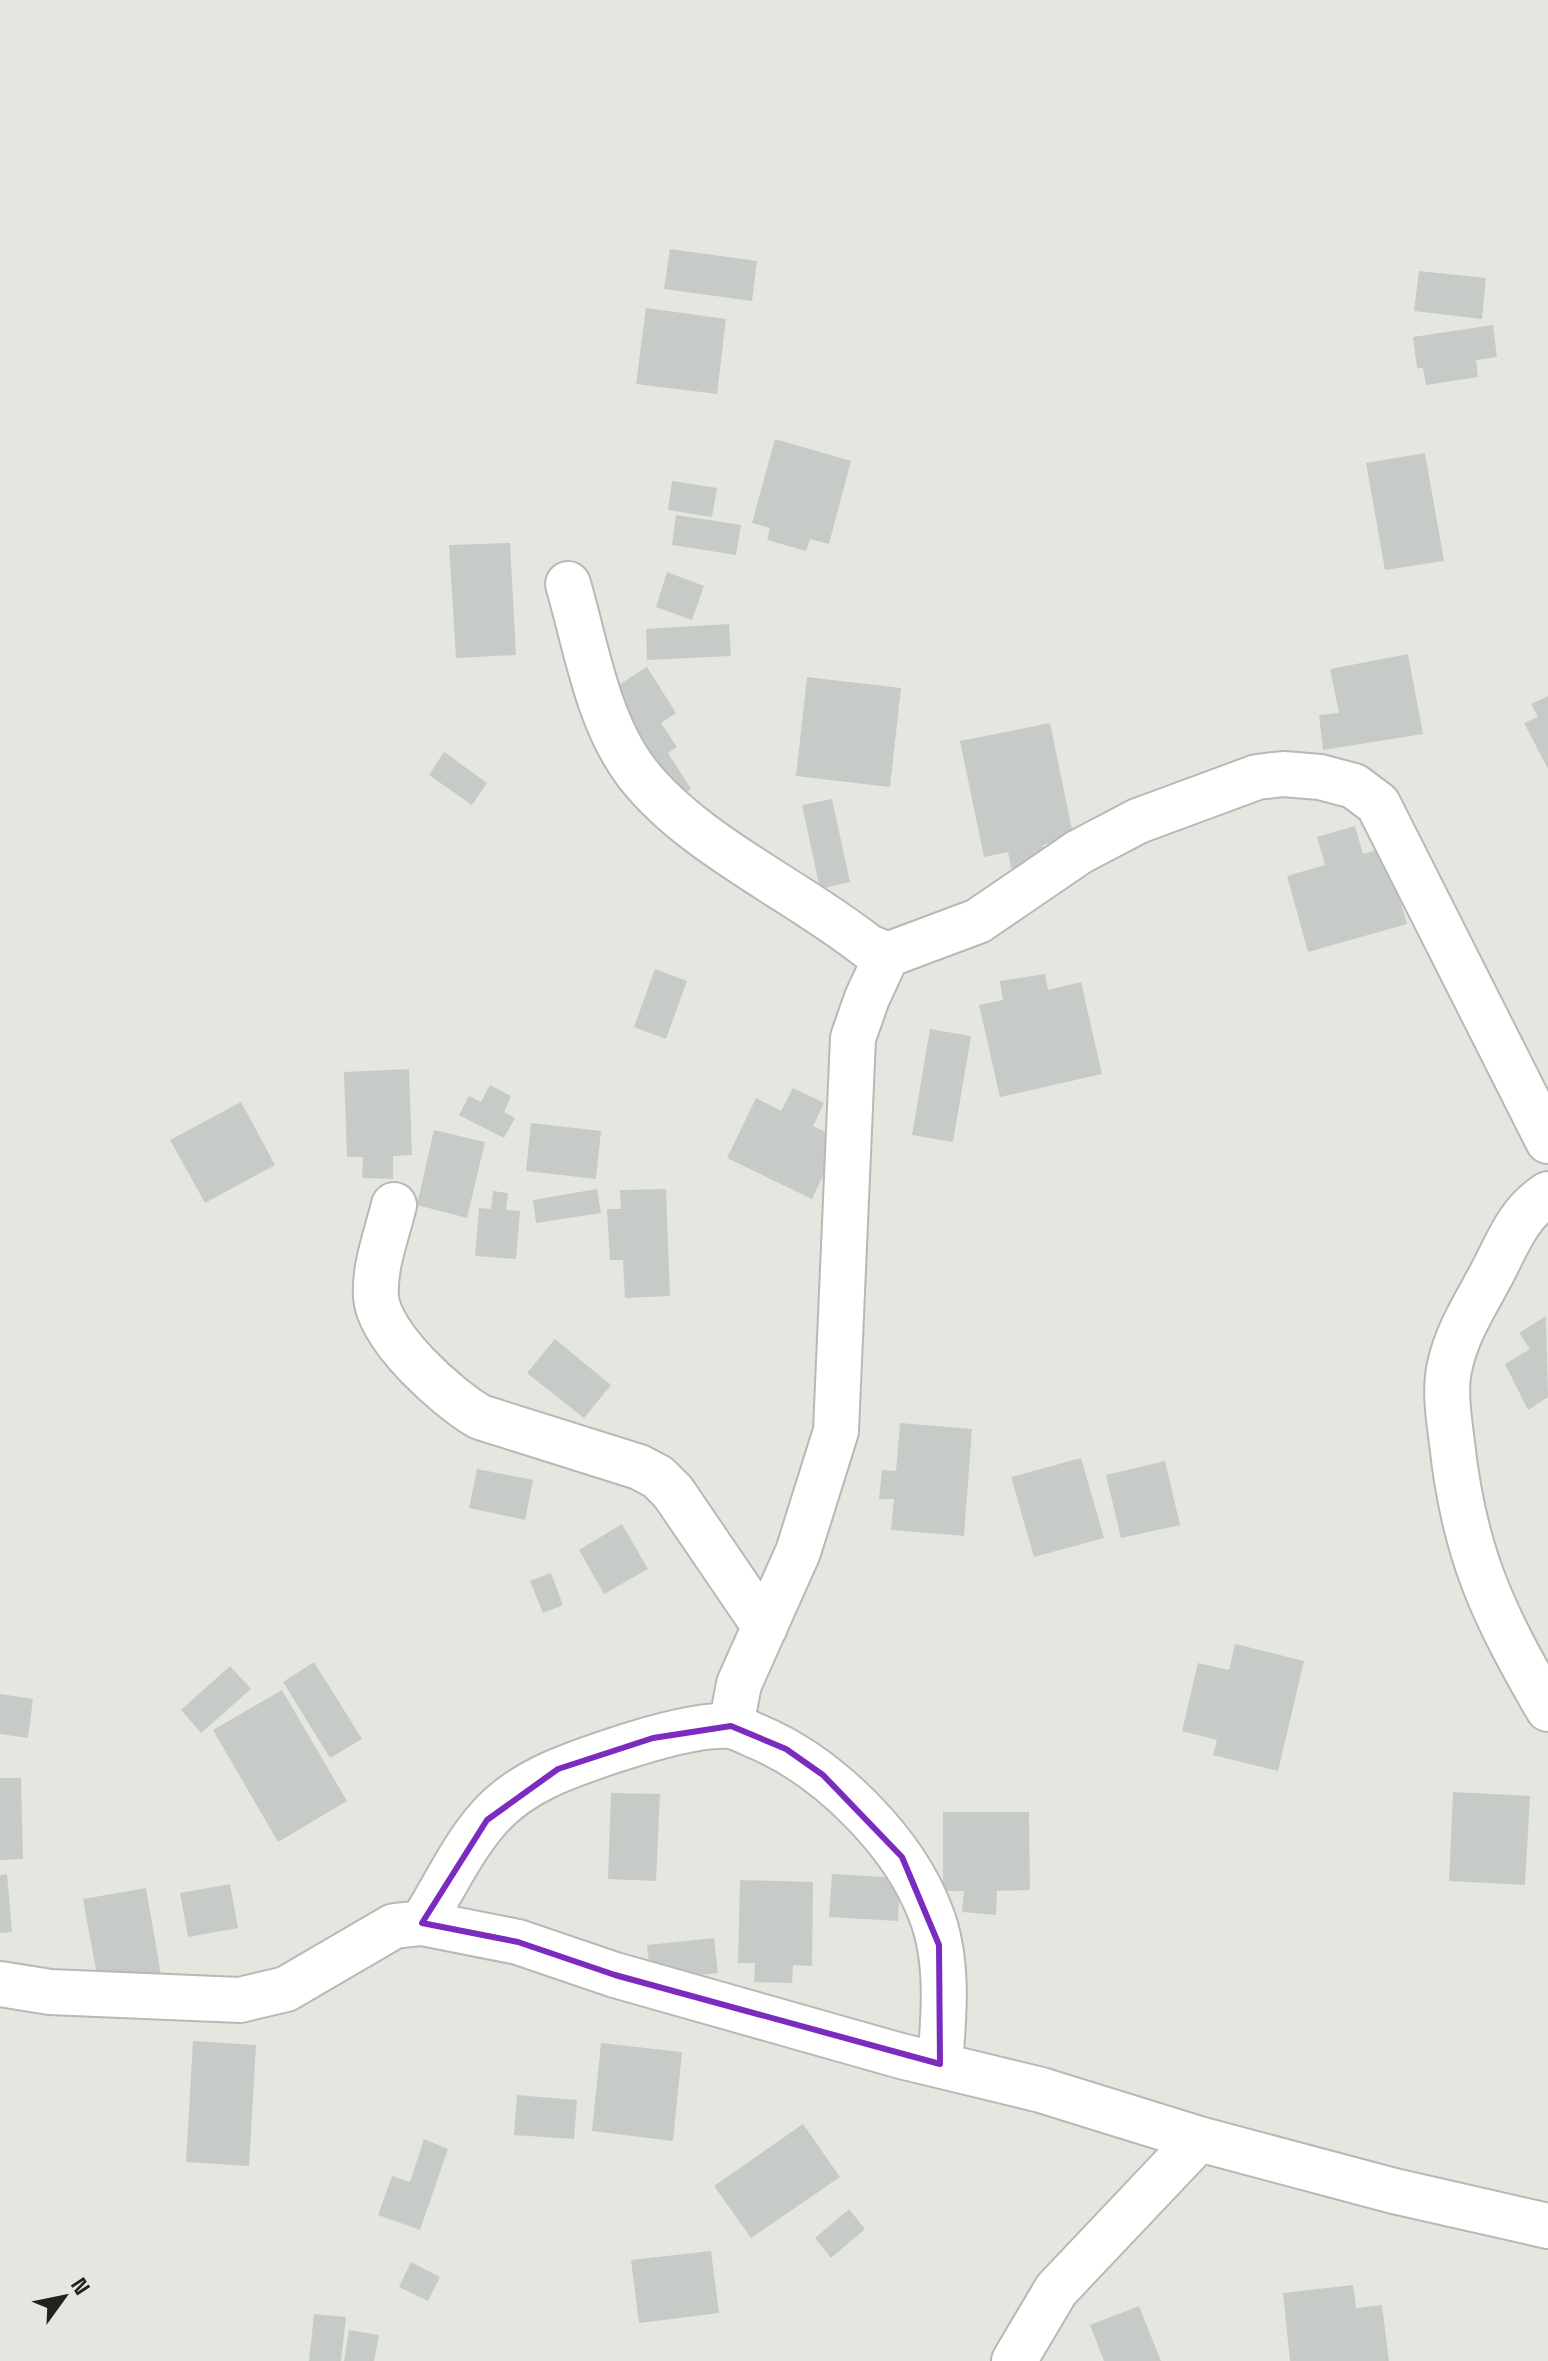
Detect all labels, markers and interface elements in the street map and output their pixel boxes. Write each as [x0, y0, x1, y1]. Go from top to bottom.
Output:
north arrow [24, 2257, 104, 2337]
text: N [65, 2272, 97, 2300]

